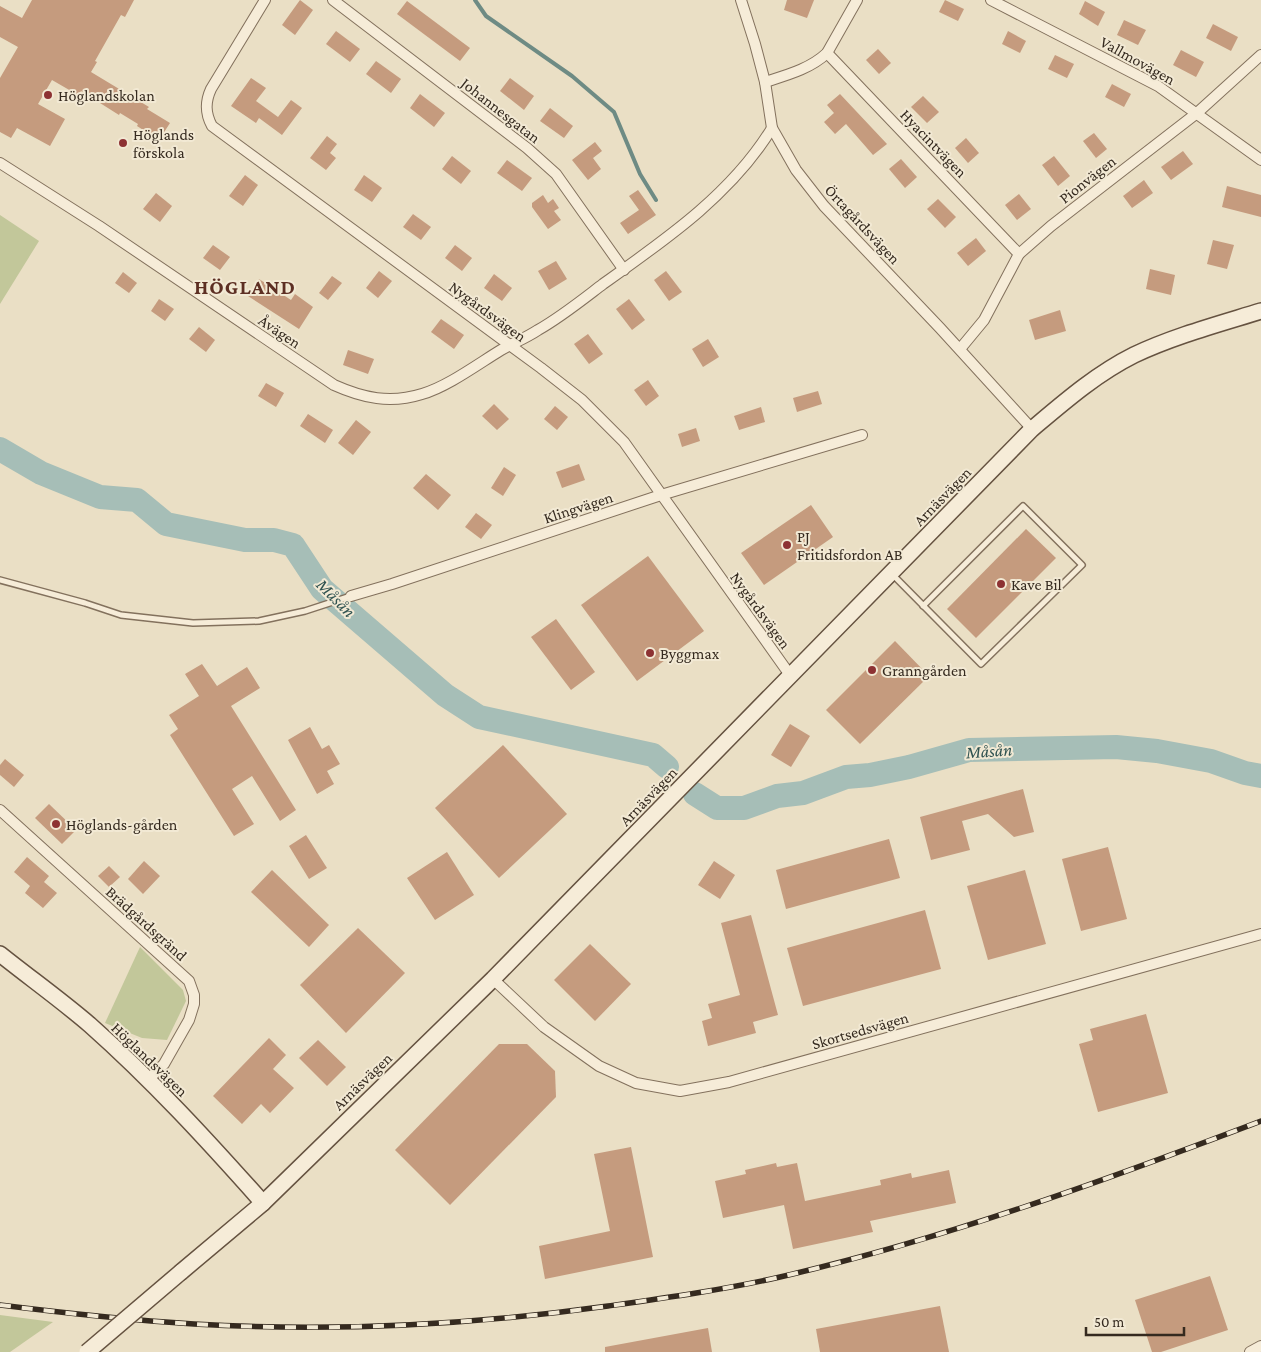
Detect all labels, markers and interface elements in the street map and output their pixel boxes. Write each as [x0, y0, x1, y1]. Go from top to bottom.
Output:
street label: Vallmovägen [1097, 33, 1179, 89]
street label: Johannesgatan [456, 73, 544, 148]
place label: Höglandskolan [58, 87, 155, 105]
marker: Höglandskolan [42, 89, 54, 101]
street label: Hyacintvägen [896, 106, 971, 182]
place label: Höglands förskola [133, 126, 194, 161]
marker: Höglands förskola [117, 137, 129, 149]
street label: Pionvägen [1056, 152, 1120, 207]
street label: Örtagårdsvägen [821, 181, 904, 268]
district label: HÖGLAND [194, 275, 296, 299]
street label: Nygårdsvägen [445, 278, 530, 346]
street label: Åvägen [255, 311, 304, 353]
street label: Arnäsvägen [910, 463, 976, 530]
street label: Klingvägen [541, 488, 616, 528]
place label: PJ Fritidsfordon AB [797, 528, 903, 563]
marker: PJ Fritidsfordon AB [781, 539, 793, 551]
street label: Nygårdsvägen [726, 569, 794, 653]
water label: Måsån [312, 574, 360, 622]
place label: Kave Bil [1011, 576, 1062, 593]
marker: Kave Bil [995, 578, 1007, 590]
place label: Byggmax [660, 645, 720, 663]
marker: Byggmax [644, 647, 656, 659]
place label: Granngården [882, 662, 967, 680]
marker: Granngården [866, 664, 878, 676]
water label: Måsån [964, 739, 1013, 763]
street label: Arnäsvägen [616, 763, 682, 830]
place label: Höglands-gården [66, 816, 178, 834]
marker: Höglands-gården [50, 818, 62, 830]
street label: Brädgårdsgränd [102, 883, 191, 965]
street label: Skortsedsvägen [810, 1008, 911, 1053]
street label: Höglandsvägen [107, 1019, 191, 1101]
street label: Arnäsvägen [329, 1049, 396, 1114]
scale bar [1086, 1304, 1184, 1336]
text: 50 m [1094, 1314, 1124, 1330]

